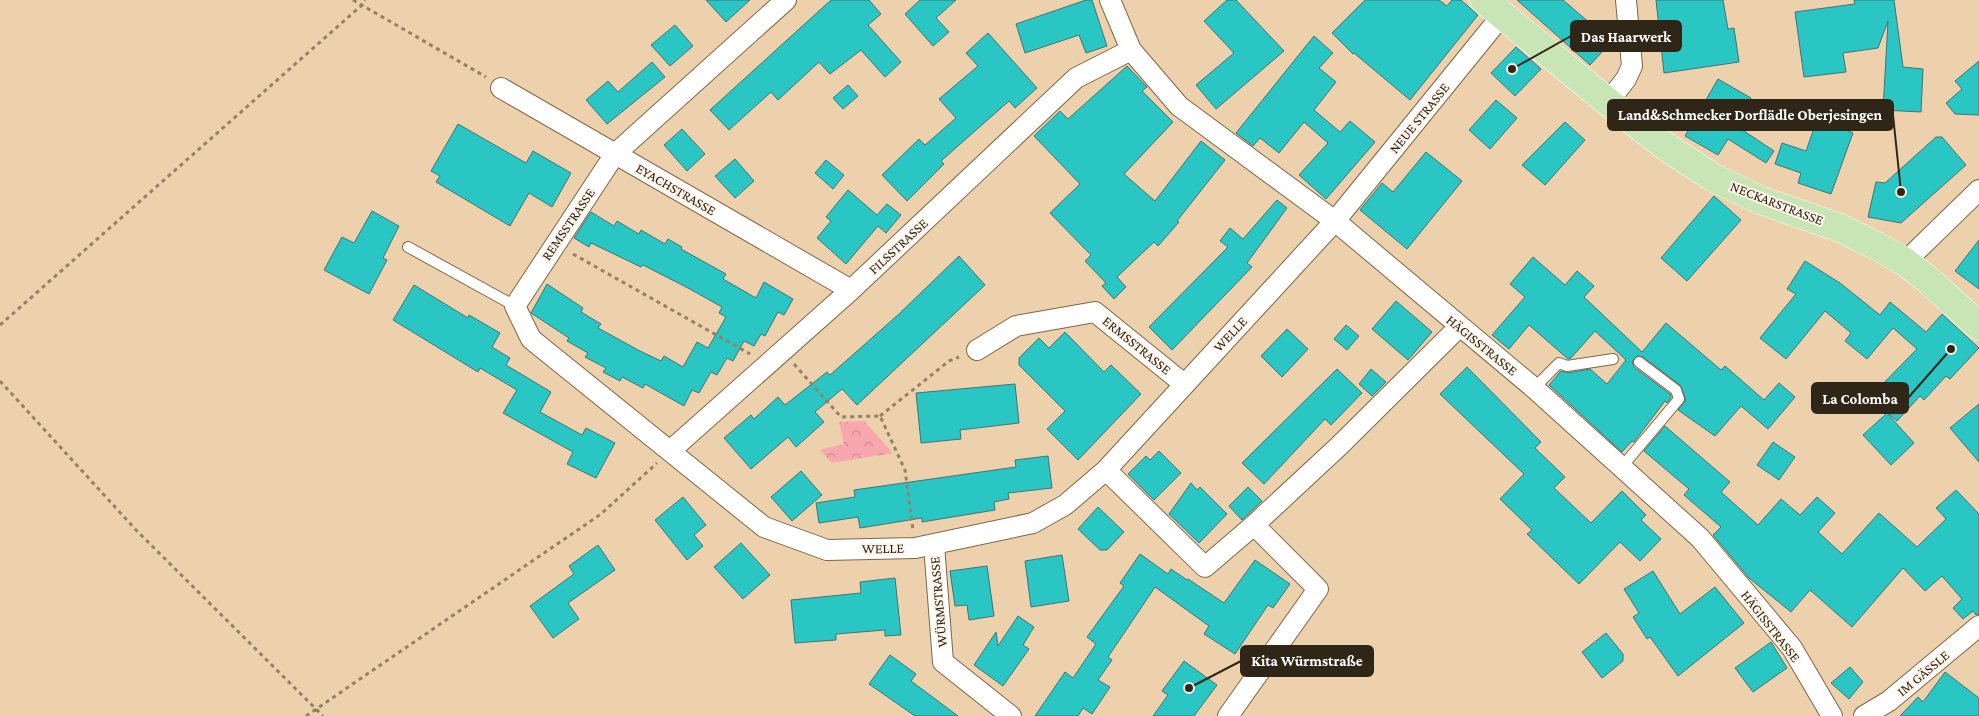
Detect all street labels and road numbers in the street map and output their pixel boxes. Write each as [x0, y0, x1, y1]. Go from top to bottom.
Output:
street label: NEUE STRASSE [1386, 79, 1453, 156]
street label: EYACHSTRASSE [633, 160, 719, 219]
street label: NECKARSTRASSE [1728, 178, 1826, 228]
street label: REMSSTRASSE [538, 185, 598, 263]
street label: FILSSTRASSE [865, 214, 931, 277]
street label: HÄGISSTRASSE [1443, 311, 1521, 379]
street label: ERMSSTRASSE [1099, 312, 1175, 378]
street label: WELLE [1210, 313, 1250, 355]
street label: WELLE [862, 540, 905, 556]
street label: WÜRMSTRASSE [926, 555, 950, 648]
street label: HÄGISSTRASSE [1738, 587, 1804, 665]
street label: IM GÄSSLE [1894, 646, 1953, 699]

